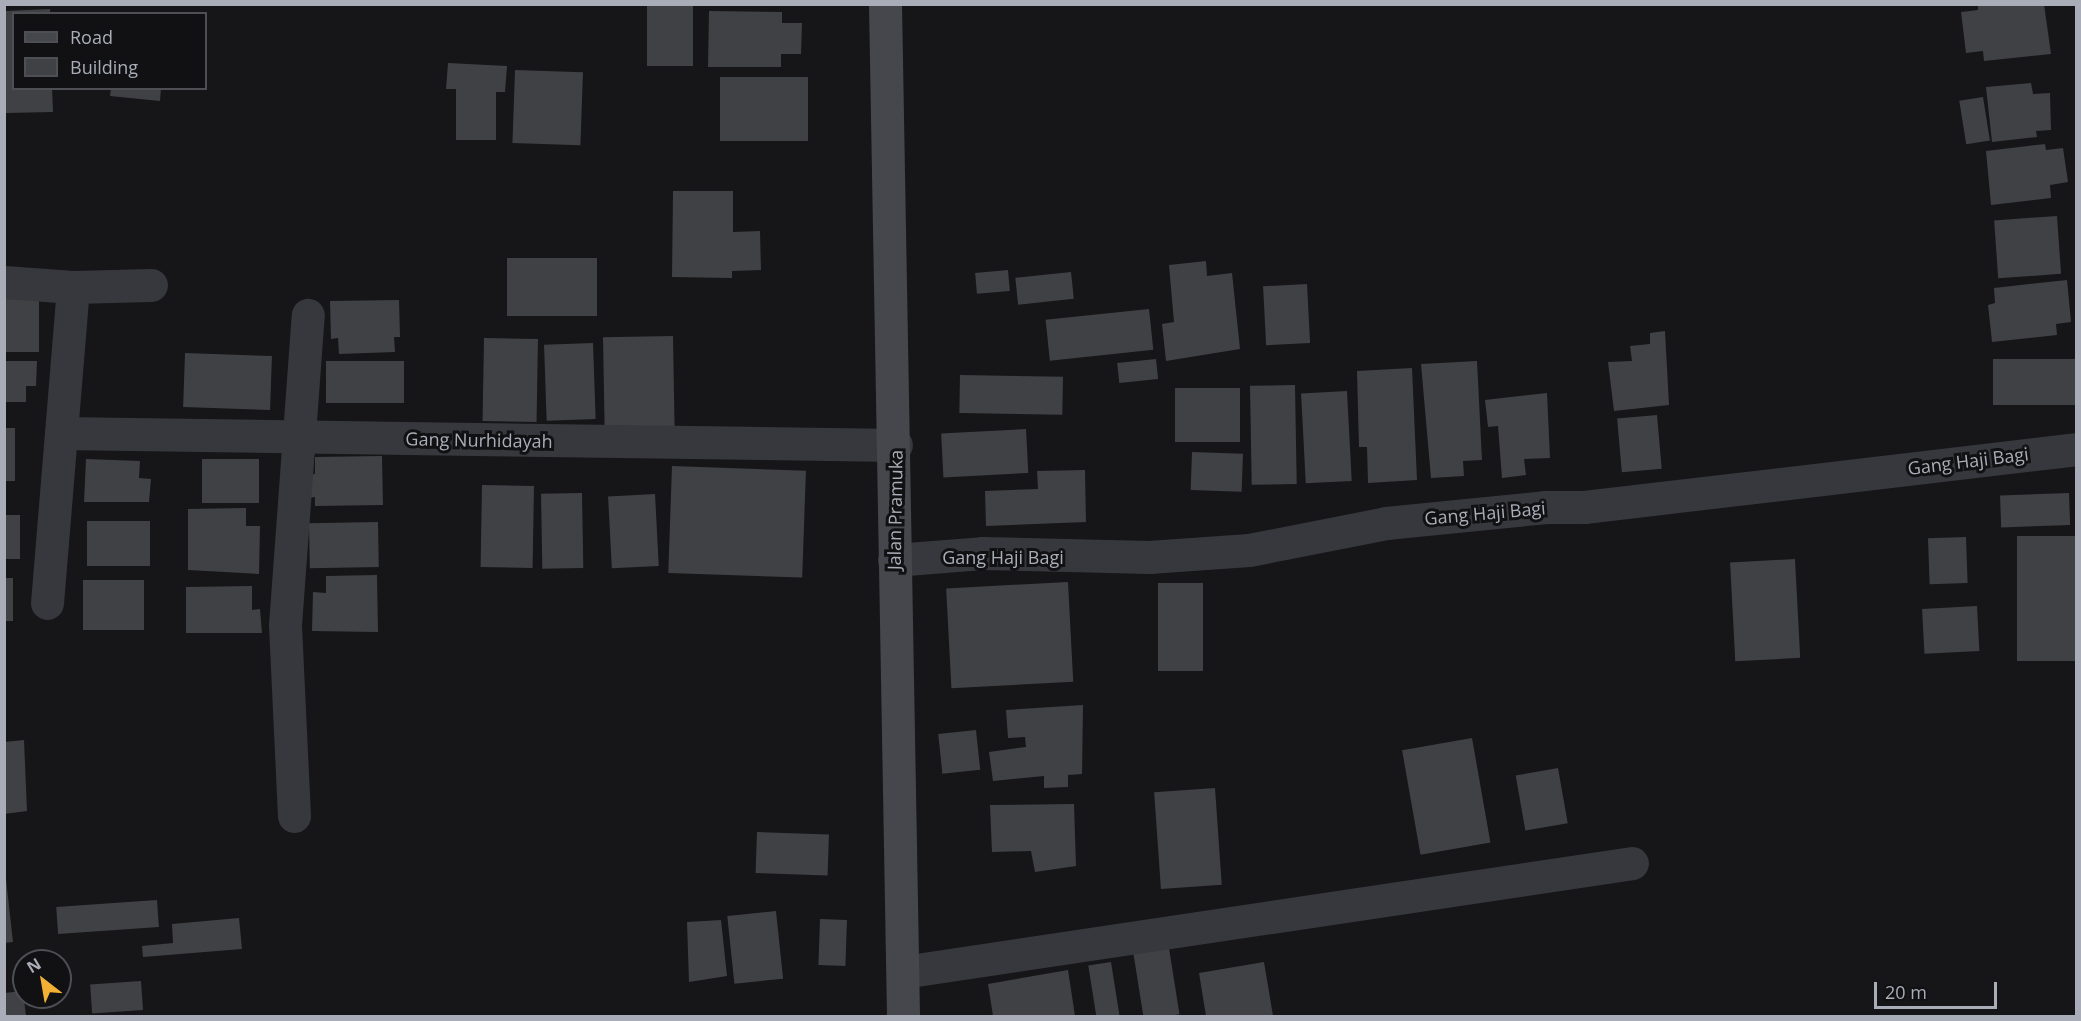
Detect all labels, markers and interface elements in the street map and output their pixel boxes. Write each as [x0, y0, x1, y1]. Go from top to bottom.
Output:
legend [12, 12, 207, 90]
text: Road [70, 25, 113, 49]
text: Building [70, 55, 138, 79]
street label: Gang Nurhidayah [405, 428, 553, 452]
street label: Gang Haji Bagi [1906, 443, 2030, 479]
street label: Jalan Pramuka [883, 450, 907, 570]
street label: Gang Haji Bagi [1424, 497, 1546, 529]
street label: Gang Haji Bagi [942, 546, 1064, 568]
north arrow [12, 949, 72, 1009]
text: N [23, 953, 45, 978]
scale bar [1877, 970, 2000, 1008]
text: 20 m [1885, 980, 1927, 1004]

